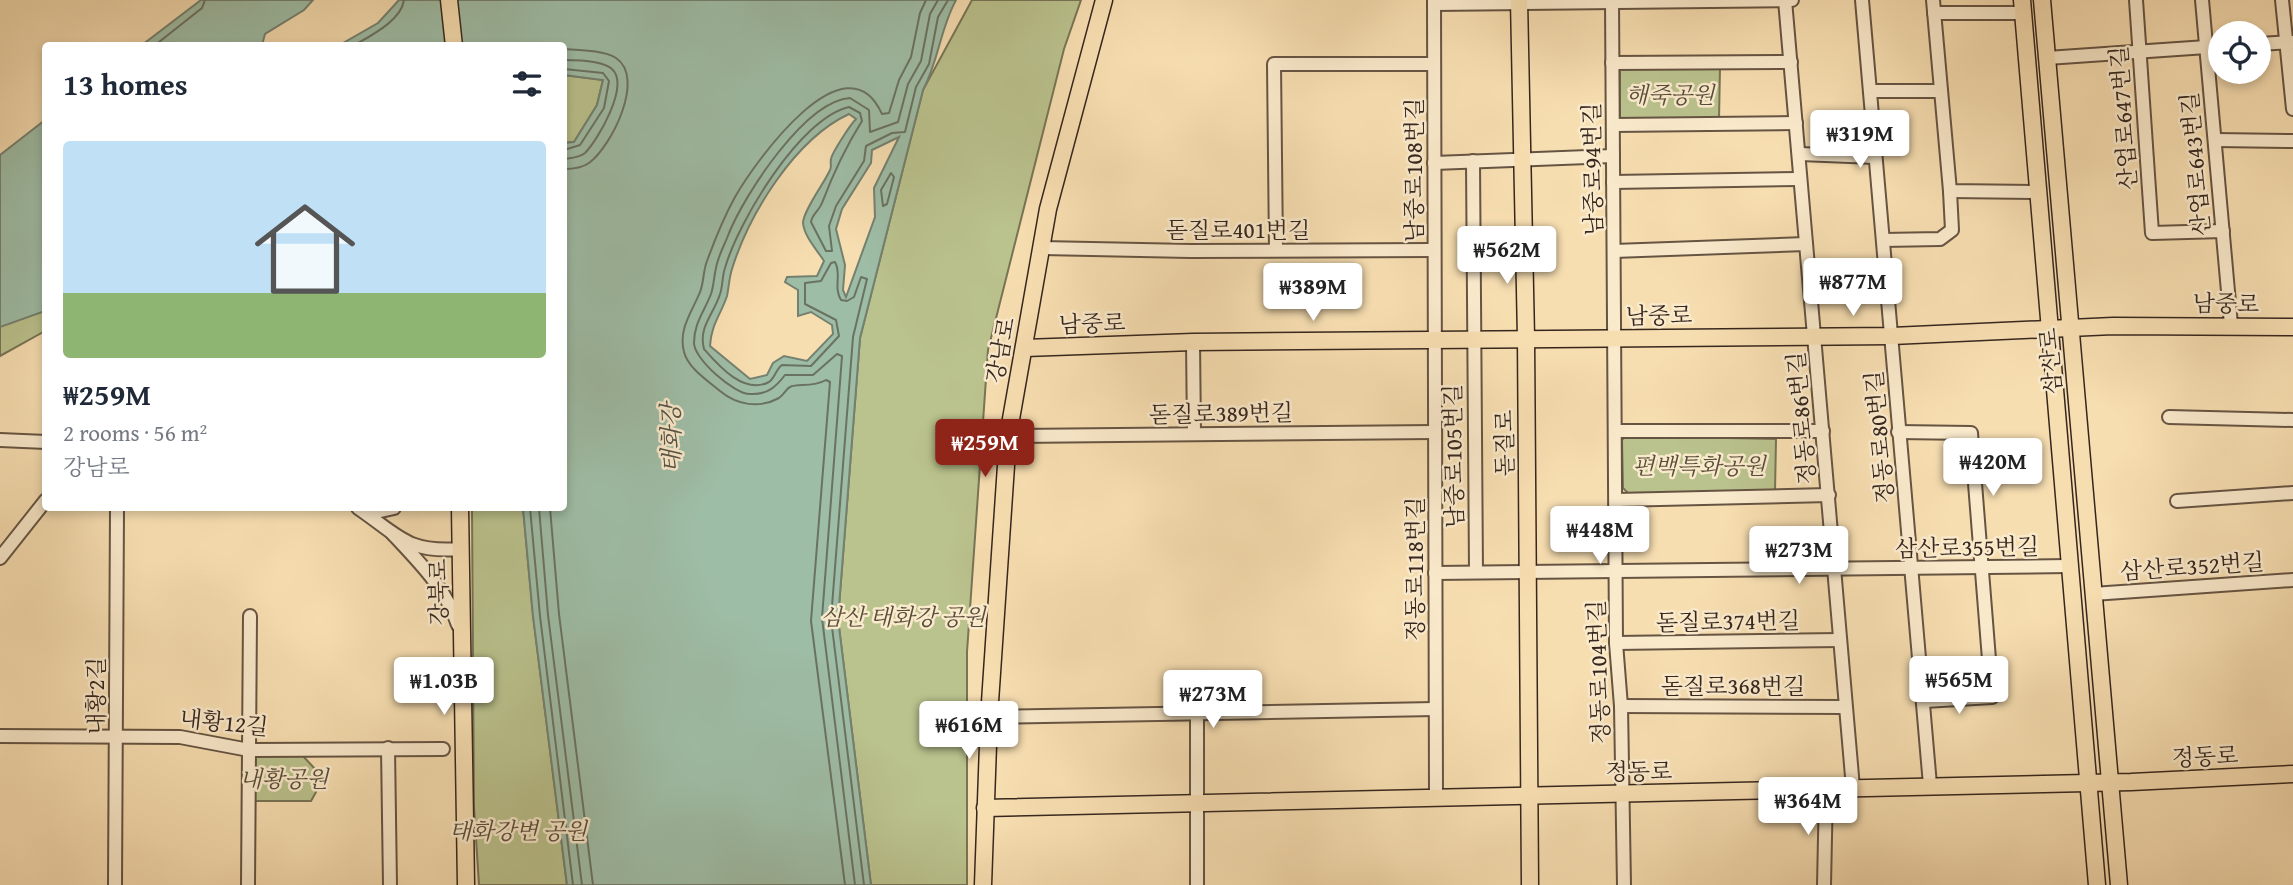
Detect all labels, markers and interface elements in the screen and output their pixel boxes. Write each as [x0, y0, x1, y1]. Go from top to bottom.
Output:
map controls [2208, 21, 2271, 84]
button: locate [2208, 21, 2271, 84]
street label: 산업로647번길 [2102, 45, 2144, 191]
text: 13 homes [63, 62, 188, 106]
icon: filters [508, 65, 546, 103]
park label: 해죽공원 [1626, 78, 1716, 111]
street label: 산업로643번길 [2172, 91, 2218, 237]
street label: 남중로108번길 [1397, 98, 1430, 242]
street label: 남중로94번길 [1574, 102, 1610, 236]
pin: ₩319M [1811, 110, 1909, 170]
text: ₩319M [1826, 116, 1894, 149]
icon: home [242, 186, 368, 312]
street label: 돋질로401번길 [1166, 213, 1310, 246]
pin: ₩562M [1458, 226, 1556, 286]
text: ₩562M [1473, 232, 1541, 265]
pin: ₩877M [1804, 258, 1902, 318]
pin: ₩389M [1264, 264, 1362, 323]
text: ₩877M [1819, 264, 1887, 297]
text: ₩389M [1279, 269, 1347, 302]
street label: 남중로 [2192, 286, 2260, 320]
street label: 남중로 [1625, 298, 1693, 332]
street label: 남중로 [1058, 305, 1126, 341]
street label: 강남로 [977, 314, 1023, 386]
street label: 삼산로 [2031, 326, 2069, 396]
street label: 정동로86번길 [1779, 350, 1823, 486]
street label: 정동로80번길 [1857, 369, 1901, 505]
text: ₩259M [63, 372, 151, 416]
street label: 남중로105번길 [1435, 384, 1471, 528]
street label: 돋질로389번길 [1149, 395, 1293, 431]
water label: 태화강 [653, 399, 689, 473]
street label: 돋질로 [1487, 409, 1521, 477]
text: 2 rooms · 56 m² [63, 416, 207, 449]
pin: ₩259M [936, 420, 1034, 479]
text: ₩259M [951, 425, 1019, 458]
pin: ₩420M [1944, 438, 2042, 498]
text: ₩420M [1959, 444, 2027, 477]
park label: 편백특화공원 [1632, 449, 1767, 482]
text: 강남로 [63, 450, 130, 483]
street label: 정동로118번길 [1398, 497, 1431, 641]
pin: ₩448M [1551, 506, 1649, 566]
text: ₩448M [1566, 512, 1634, 545]
pin: ₩273M [1750, 526, 1848, 586]
street label: 삼산로355번길 [1895, 529, 2039, 565]
text: ₩273M [1765, 532, 1833, 565]
street label: 삼산로352번길 [2119, 545, 2265, 587]
street label: 강북로 [421, 558, 455, 626]
street label: 정동로104번길 [1579, 599, 1617, 745]
park label: 삼산 태화강 공원 [821, 600, 987, 633]
street label: 돋질로374번길 [1656, 603, 1800, 639]
pin: ₩565M [1910, 656, 2008, 716]
street label: 내황2길 [79, 657, 112, 735]
pin: ₩1.03B [387, 658, 501, 717]
text: ₩565M [1925, 662, 1993, 695]
text: ₩1.03B [410, 663, 478, 696]
street label: 돋질로368번길 [1661, 669, 1805, 702]
pin: ₩273M [1164, 670, 1262, 730]
text: ₩273M [1179, 676, 1247, 709]
street label: 내황12길 [178, 701, 270, 743]
pin: ₩616M [920, 702, 1018, 761]
text: ₩616M [935, 707, 1003, 740]
street label: 정동로 [2171, 738, 2239, 774]
street label: 정동로 [1605, 754, 1673, 788]
park label: 내황공원 [240, 762, 330, 795]
pin: ₩364M [1759, 778, 1857, 837]
text: ₩364M [1774, 783, 1842, 816]
park label: 태화강변 공원 [449, 814, 589, 847]

